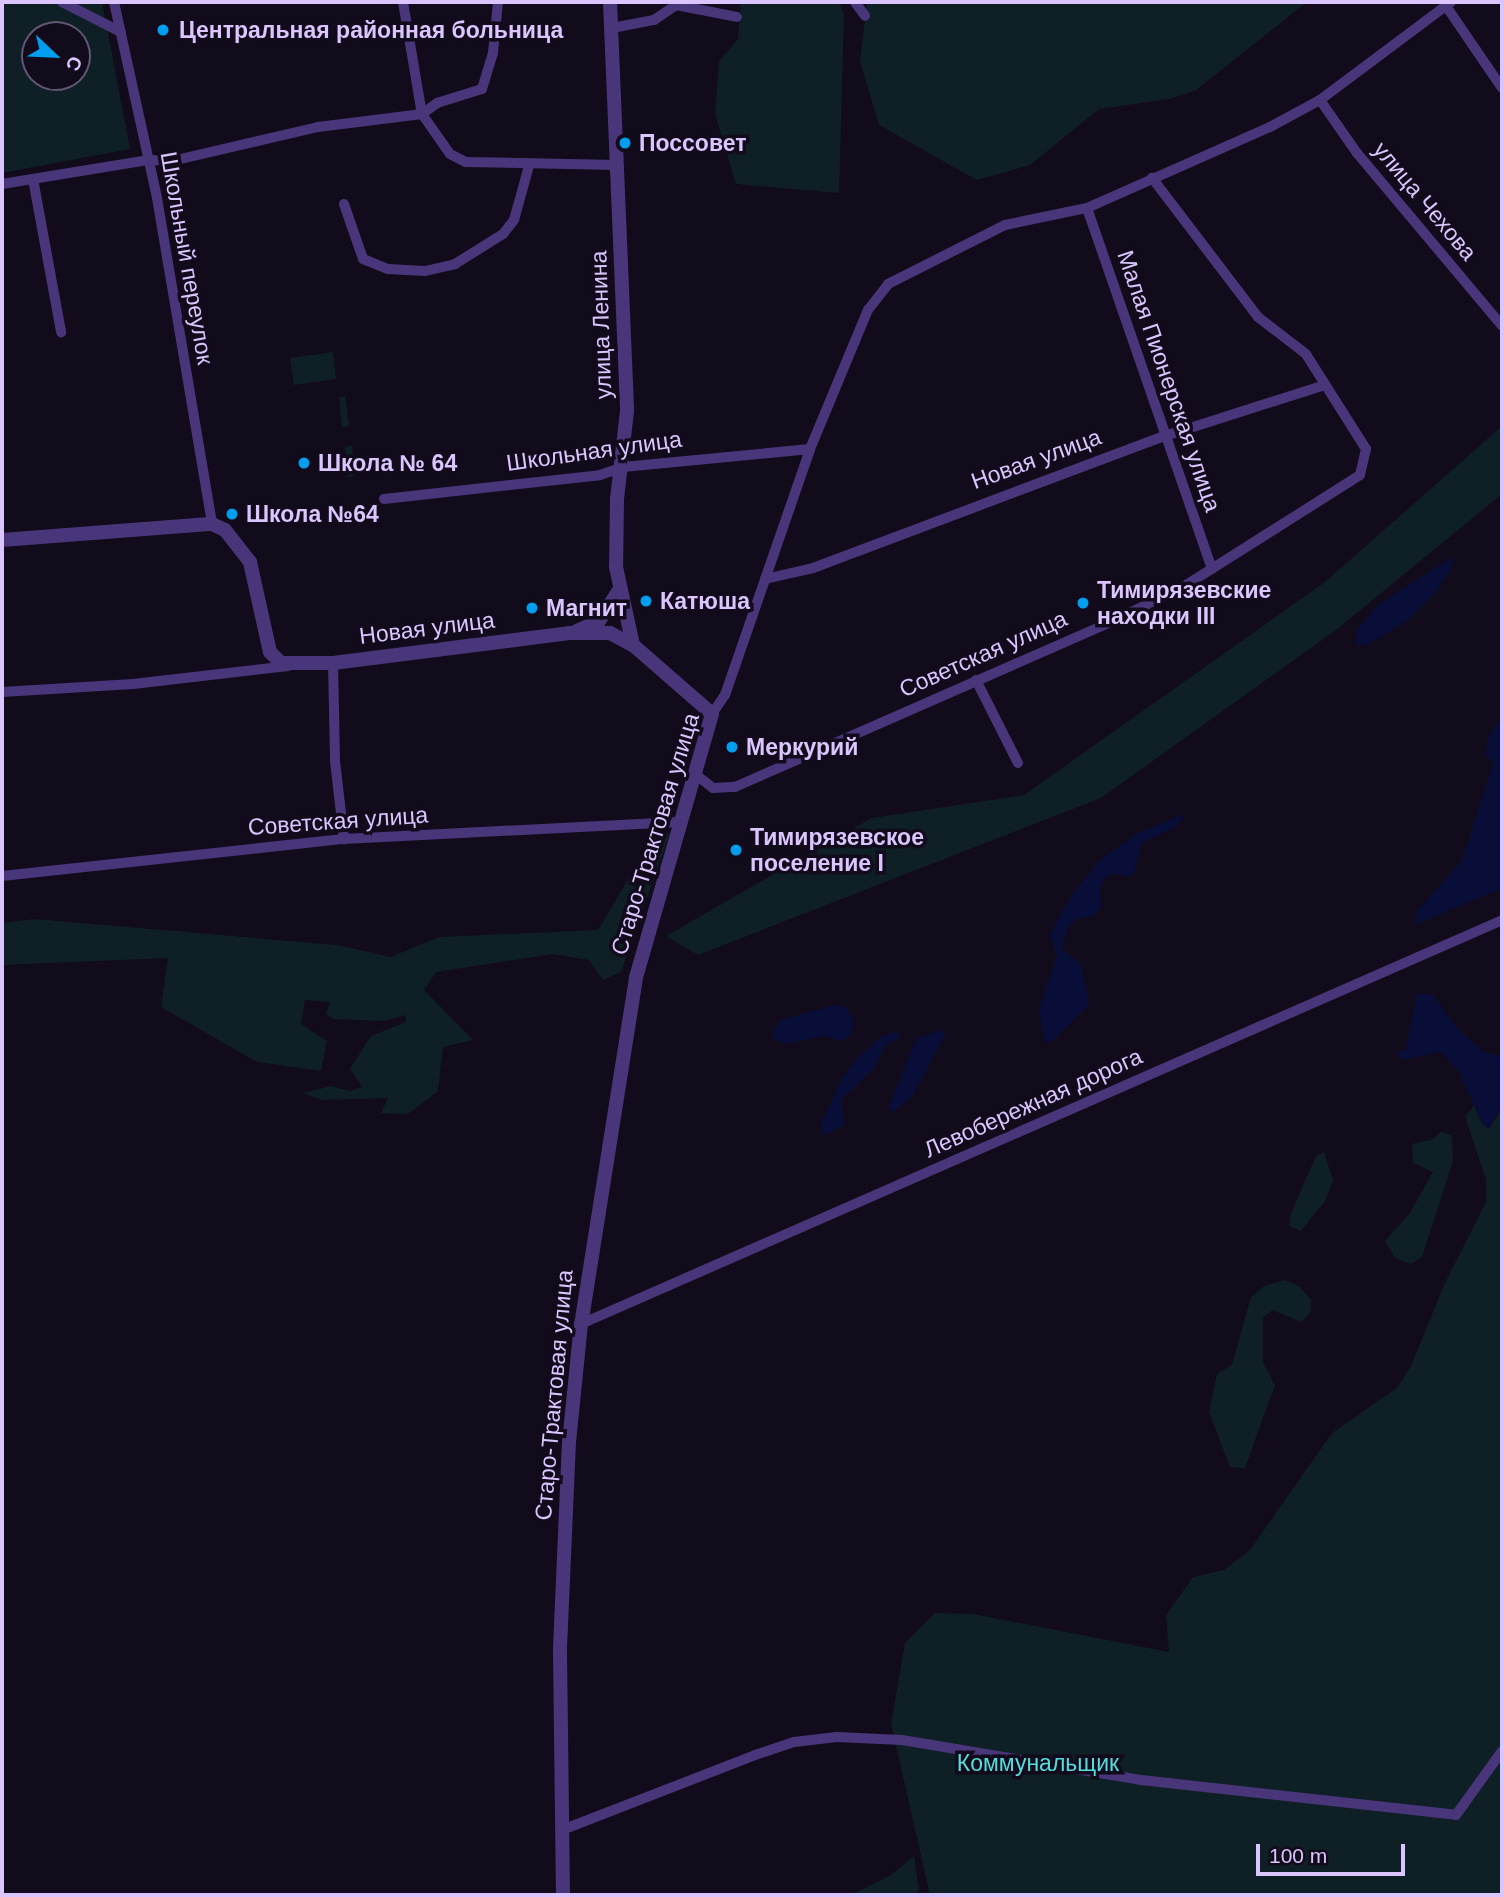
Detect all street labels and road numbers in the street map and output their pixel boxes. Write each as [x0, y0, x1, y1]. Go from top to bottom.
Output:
street label: улица Чехова [1367, 136, 1483, 266]
street label: Школьный переулок [155, 149, 219, 367]
street label: Малая Пионерская улица [1111, 247, 1227, 515]
street label: улица Ленина [585, 250, 617, 400]
street label: Новая улица [967, 423, 1105, 495]
street label: Школьная улица [505, 425, 683, 477]
street label: Советская улица [895, 605, 1071, 703]
street label: Новая улица [358, 606, 496, 650]
street label: Старо-Трактовая улица [605, 710, 705, 958]
street label: Советская улица [247, 801, 429, 841]
street label: Левобережная дорога [920, 1042, 1146, 1164]
street label: Старо-Трактовая улица [529, 1269, 579, 1521]

